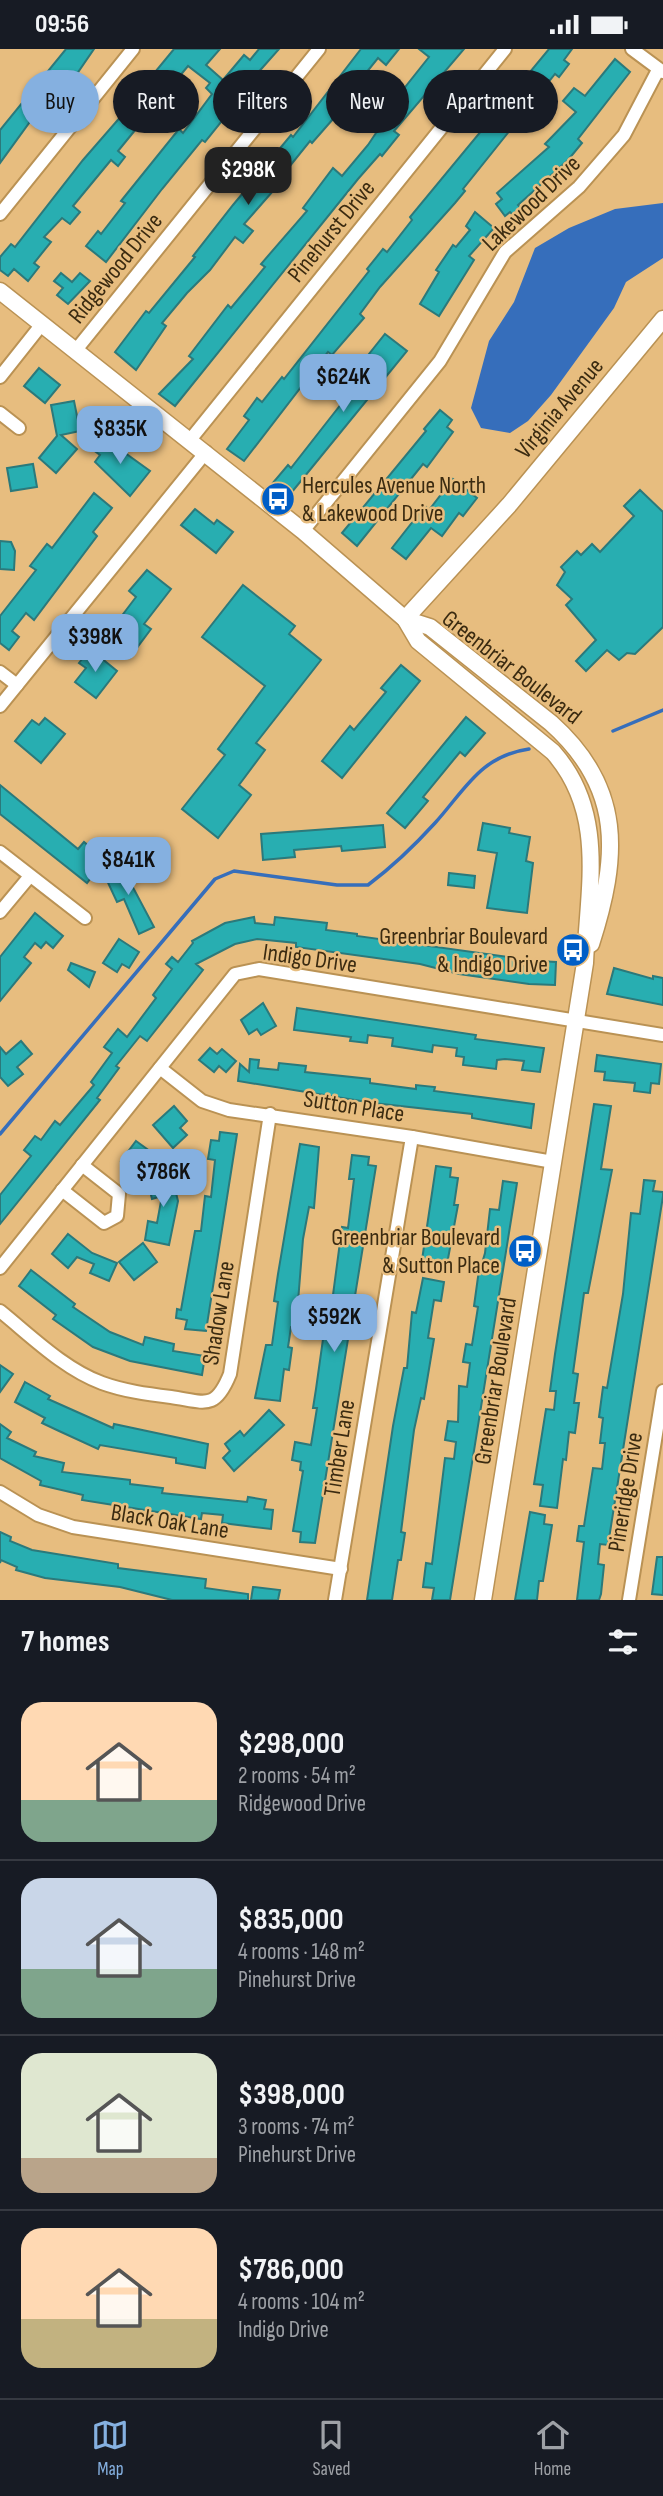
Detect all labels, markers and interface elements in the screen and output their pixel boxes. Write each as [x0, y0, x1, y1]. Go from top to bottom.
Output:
text: 09:56 [35, 9, 89, 40]
chip: Buy [21, 70, 99, 133]
chip: Rent [113, 70, 199, 133]
chip: Filters [213, 70, 312, 133]
chip: New [326, 70, 409, 133]
chip: Apartment [423, 70, 558, 133]
pin: $298K [199, 148, 297, 207]
street label: Lakewood Drive [476, 149, 587, 257]
text: $298K [221, 156, 275, 184]
street label: Pinehurst Drive [281, 174, 381, 288]
street label: Ridgewood Drive [62, 207, 169, 329]
street label: Virginia Avenue [509, 352, 610, 464]
pin: $624K [294, 355, 392, 414]
text: $624K [316, 363, 370, 391]
pin: $835K [71, 407, 169, 466]
text: $835K [93, 415, 147, 443]
place label: Hercules Avenue North & Lakewood Drive [302, 471, 486, 528]
bus stop icon: Hercules Avenue North & Lakewood Drive [259, 480, 297, 518]
street label: Greenbriar Boulevard [436, 604, 587, 731]
pin: $398K [46, 615, 144, 674]
text: $398K [67, 623, 123, 651]
pin: $841K [79, 837, 177, 897]
text: $841K [101, 846, 155, 874]
place label: Greenbriar Boulevard & Indigo Drive [379, 922, 548, 979]
bus stop icon: Greenbriar Boulevard & Indigo Drive [554, 931, 592, 969]
street label: Indigo Drive [261, 938, 359, 979]
street label: Sutton Place [301, 1084, 406, 1129]
pin: $786K [114, 1149, 212, 1209]
text: $786K [136, 1158, 190, 1186]
place label: Greenbriar Boulevard & Sutton Place [331, 1223, 500, 1280]
bus stop icon: Greenbriar Boulevard & Sutton Place [506, 1232, 544, 1270]
street label: Shadow Lane [196, 1259, 241, 1367]
pin: $592K [285, 1295, 383, 1354]
street label: Greenbriar Boulevard [468, 1296, 523, 1467]
text: $592K [307, 1303, 361, 1331]
street label: Timber Lane [318, 1397, 361, 1499]
street label: Pineridge Drive [602, 1430, 649, 1554]
street label: Black Oak Lane [109, 1498, 231, 1545]
icon: filters [604, 1623, 642, 1661]
text: 7 homes [21, 1624, 109, 1660]
text: $298,000 [238, 1726, 344, 1762]
icon: home [77, 1730, 161, 1814]
text: 2 rooms · 54 m² [238, 1762, 356, 1790]
text: Ridgewood Drive [238, 1790, 366, 1818]
text: $835,000 [238, 1902, 344, 1938]
icon: home [77, 1906, 161, 1990]
text: 4 rooms · 148 m² [238, 1938, 365, 1966]
text: Pinehurst Drive [238, 1966, 356, 1994]
text: $398,000 [238, 2077, 345, 2113]
icon: home [77, 2081, 161, 2165]
text: 3 rooms · 74 m² [238, 2113, 355, 2141]
text: Pinehurst Drive [238, 2141, 356, 2169]
text: $786,000 [238, 2252, 344, 2288]
icon: home [77, 2256, 161, 2340]
text: 4 rooms · 104 m² [238, 2288, 365, 2316]
text: Indigo Drive [238, 2316, 329, 2344]
tab: Map [91, 2416, 129, 2481]
tab: Saved [312, 2416, 351, 2481]
tab: Home [534, 2416, 572, 2481]

